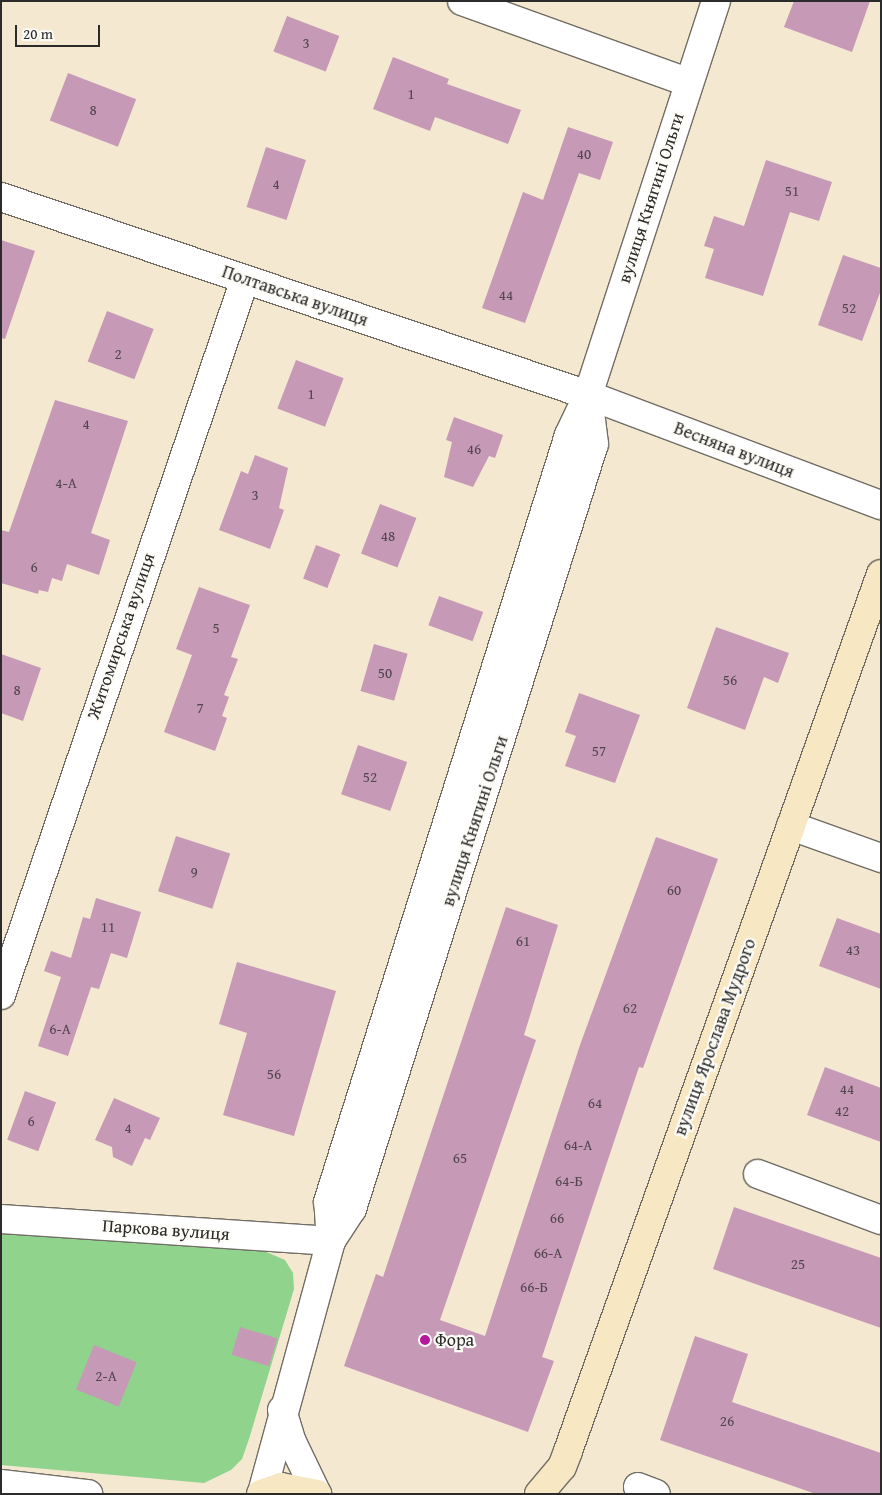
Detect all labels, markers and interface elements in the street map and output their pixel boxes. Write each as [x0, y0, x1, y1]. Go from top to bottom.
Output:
scale bar [18, 15, 102, 47]
text: 20 m [23, 23, 53, 44]
house number: 3 [302, 34, 310, 52]
house number: 1 [407, 85, 415, 103]
house number: 8 [89, 101, 97, 119]
street label: вулиця Княгині Ольги [613, 110, 689, 286]
house number: 40 [577, 145, 591, 163]
house number: 4 [272, 175, 280, 193]
house number: 51 [785, 182, 799, 200]
street label: Полтавська вулиця [219, 261, 371, 331]
house number: 44 [499, 286, 513, 304]
house number: 52 [842, 299, 856, 317]
house number: 2 [114, 345, 122, 363]
house number: 1 [307, 385, 315, 403]
house number: 4 [82, 415, 90, 433]
street label: Весняна вулиця [671, 417, 797, 483]
house number: 46 [467, 440, 481, 458]
house number: 4-А [55, 474, 77, 492]
house number: 3 [251, 486, 259, 504]
house number: 48 [381, 527, 395, 545]
street label: Житомирська вулиця [82, 550, 160, 722]
house number: 6 [30, 558, 38, 576]
house number: 5 [212, 619, 220, 637]
house number: 50 [378, 664, 392, 682]
house number: 56 [723, 671, 737, 689]
house number: 8 [13, 681, 21, 699]
house number: 7 [196, 699, 204, 717]
street label: вулиця Княгині Ольги [437, 733, 513, 909]
house number: 57 [592, 742, 606, 760]
house number: 52 [363, 768, 377, 786]
house number: 9 [190, 863, 198, 881]
house number: 60 [667, 881, 681, 899]
house number: 11 [101, 918, 115, 936]
house number: 61 [516, 932, 530, 950]
street label: вулиця Ярослава Мудрого [669, 936, 761, 1138]
house number: 43 [846, 941, 860, 959]
house number: 62 [623, 999, 637, 1017]
house number: 6-А [49, 1020, 71, 1038]
house number: 56 [267, 1065, 281, 1083]
house number: 44 [840, 1080, 854, 1098]
house number: 64 [588, 1094, 602, 1112]
house number: 42 [835, 1102, 849, 1120]
house number: 6 [27, 1112, 35, 1130]
house number: 4 [124, 1119, 132, 1137]
house number: 64-А [564, 1136, 592, 1154]
house number: 65 [453, 1149, 467, 1167]
house number: 64-Б [555, 1172, 583, 1190]
house number: 66 [550, 1209, 564, 1227]
street label: Паркова вулиця [102, 1215, 230, 1245]
house number: 66-А [534, 1244, 562, 1262]
house number: 25 [791, 1255, 805, 1273]
house number: 66-Б [520, 1278, 548, 1296]
place label: Фора [435, 1329, 474, 1351]
marker: Фора [419, 1334, 431, 1346]
house number: 2-А [95, 1367, 117, 1385]
house number: 26 [720, 1412, 734, 1430]

